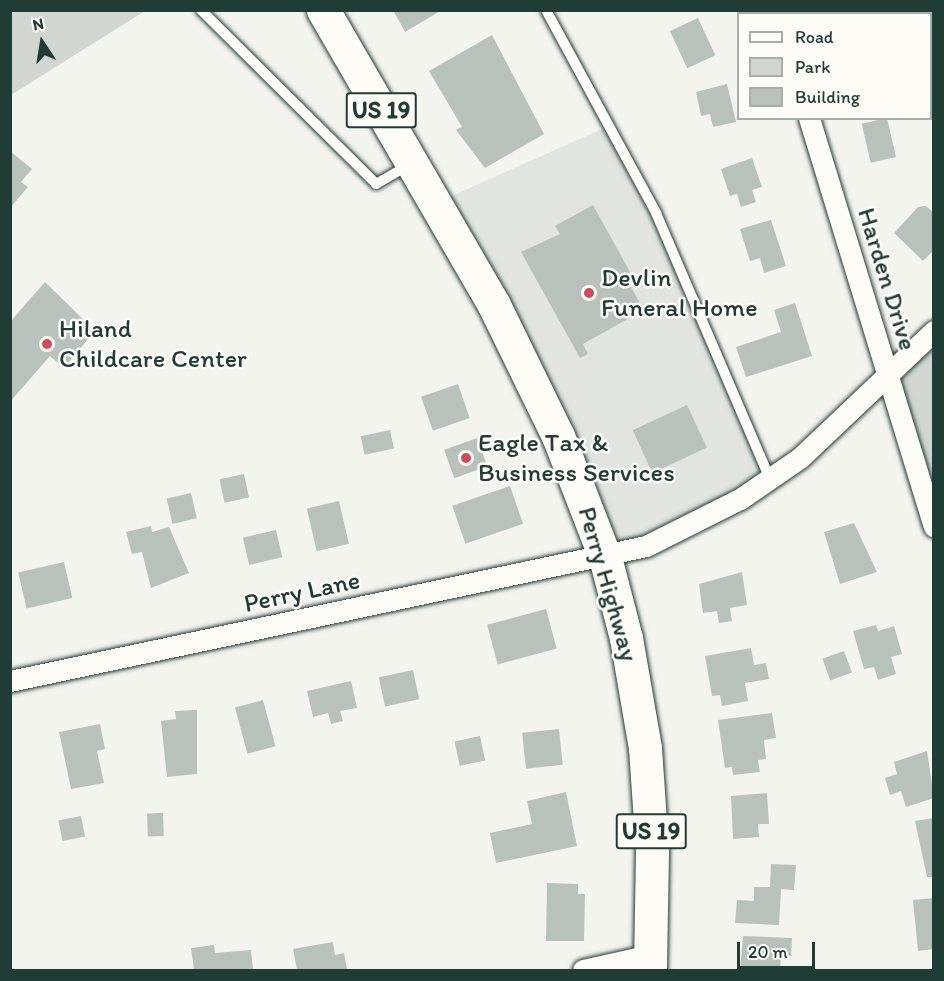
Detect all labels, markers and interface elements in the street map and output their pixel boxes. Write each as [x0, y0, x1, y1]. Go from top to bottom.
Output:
north arrow [12, 12, 72, 72]
legend [737, 12, 932, 120]
text: N [31, 13, 45, 34]
text: Road [795, 26, 834, 48]
text: Park [795, 56, 830, 78]
text: Building [795, 86, 860, 108]
road number: US 19 [345, 89, 417, 131]
street label: Harden Drive [851, 204, 923, 354]
place label: Devlin Funeral Home [601, 262, 758, 324]
marker: Devlin Funeral Home [582, 286, 596, 300]
place label: Hiland Childcare Center [59, 313, 247, 374]
marker: Hiland Childcare Center [40, 337, 54, 351]
place label: Eagle Tax & Business Services [478, 427, 675, 488]
marker: Eagle Tax & Business Services [459, 451, 473, 465]
street label: Perry Highway [571, 503, 645, 665]
street label: Perry Lane [241, 564, 363, 620]
road number: US 19 [615, 810, 687, 852]
scale bar [740, 930, 818, 968]
text: 20 m [748, 941, 788, 963]

